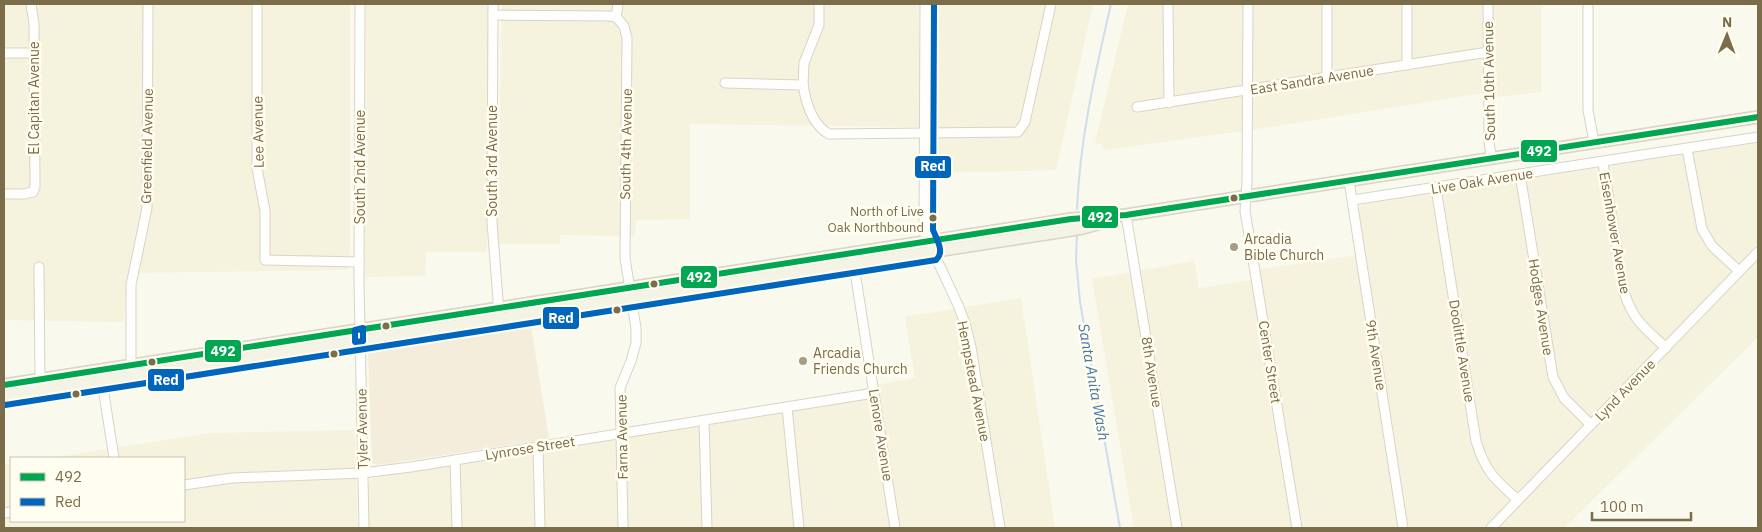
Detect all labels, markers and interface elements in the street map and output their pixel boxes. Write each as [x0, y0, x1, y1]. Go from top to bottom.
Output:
north arrow [1702, 10, 1752, 60]
text: N [1722, 13, 1732, 31]
street label: South 10th Avenue [1479, 21, 1499, 141]
street label: El Capitan Avenue [25, 41, 43, 155]
street label: East Sandra Avenue [1249, 61, 1375, 99]
street label: Greenfield Avenue [137, 88, 157, 204]
street label: South 4th Avenue [616, 88, 636, 200]
street label: Lee Avenue [248, 95, 268, 168]
street label: South 3rd Avenue [483, 105, 501, 217]
street label: South 2nd Avenue [351, 109, 369, 224]
line badge: 492 [1520, 139, 1558, 163]
text: 492 [1526, 142, 1552, 160]
line badge: Red [914, 155, 952, 179]
text: Red [920, 157, 946, 175]
street label: Live Oak Avenue [1430, 164, 1535, 198]
street label: Eisenhower Avenue [1595, 171, 1635, 296]
unlabelled marker [1229, 193, 1239, 203]
place label: North of Live Oak Northbound [828, 203, 924, 236]
line badge: 492 [1081, 205, 1119, 229]
text: 492 [1087, 208, 1113, 226]
marker: North of Live Oak Northbound [928, 213, 938, 223]
place label: Arcadia Bible Church [1244, 230, 1324, 264]
marker: Arcadia Bible Church [1228, 241, 1240, 253]
street label: Hodges Avenue [1524, 257, 1558, 357]
line badge: 492 [680, 265, 718, 289]
text: 492 [686, 268, 712, 286]
unlabelled marker [649, 279, 659, 289]
street label: Doolittle Avenue [1445, 298, 1479, 404]
unlabelled marker [612, 305, 622, 315]
line badge: Red [542, 306, 580, 330]
text: Red [548, 309, 574, 327]
street label: 9th Avenue [1362, 318, 1391, 392]
street label: Hempstead Avenue [953, 319, 995, 443]
street label: Center Street [1255, 319, 1285, 405]
unlabelled marker [381, 321, 391, 331]
water label: Santa Anita Wash [1074, 322, 1114, 442]
street label: 8th Avenue [1138, 335, 1167, 409]
line badge: 492 [204, 339, 242, 363]
text: 492 [210, 342, 236, 360]
place label: Arcadia Friends Church [813, 344, 908, 378]
unlabelled marker [329, 349, 339, 359]
marker: Arcadia Friends Church [797, 355, 809, 367]
street label: Lynd Avenue [1591, 355, 1659, 425]
unlabelled marker [147, 357, 157, 367]
line badge: Red [147, 368, 185, 392]
text: Red [153, 371, 179, 389]
street label: Tyler Avenue [352, 388, 372, 470]
street label: Lenore Avenue [865, 388, 897, 483]
unlabelled marker [71, 389, 81, 399]
street label: Farna Avenue [612, 394, 632, 480]
street label: Lynrose Street [484, 432, 576, 464]
legend [10, 457, 185, 522]
text: 492 [55, 467, 82, 486]
scale bar [1592, 490, 1691, 522]
text: Red [55, 492, 81, 511]
text: 100 m [1600, 497, 1644, 516]

